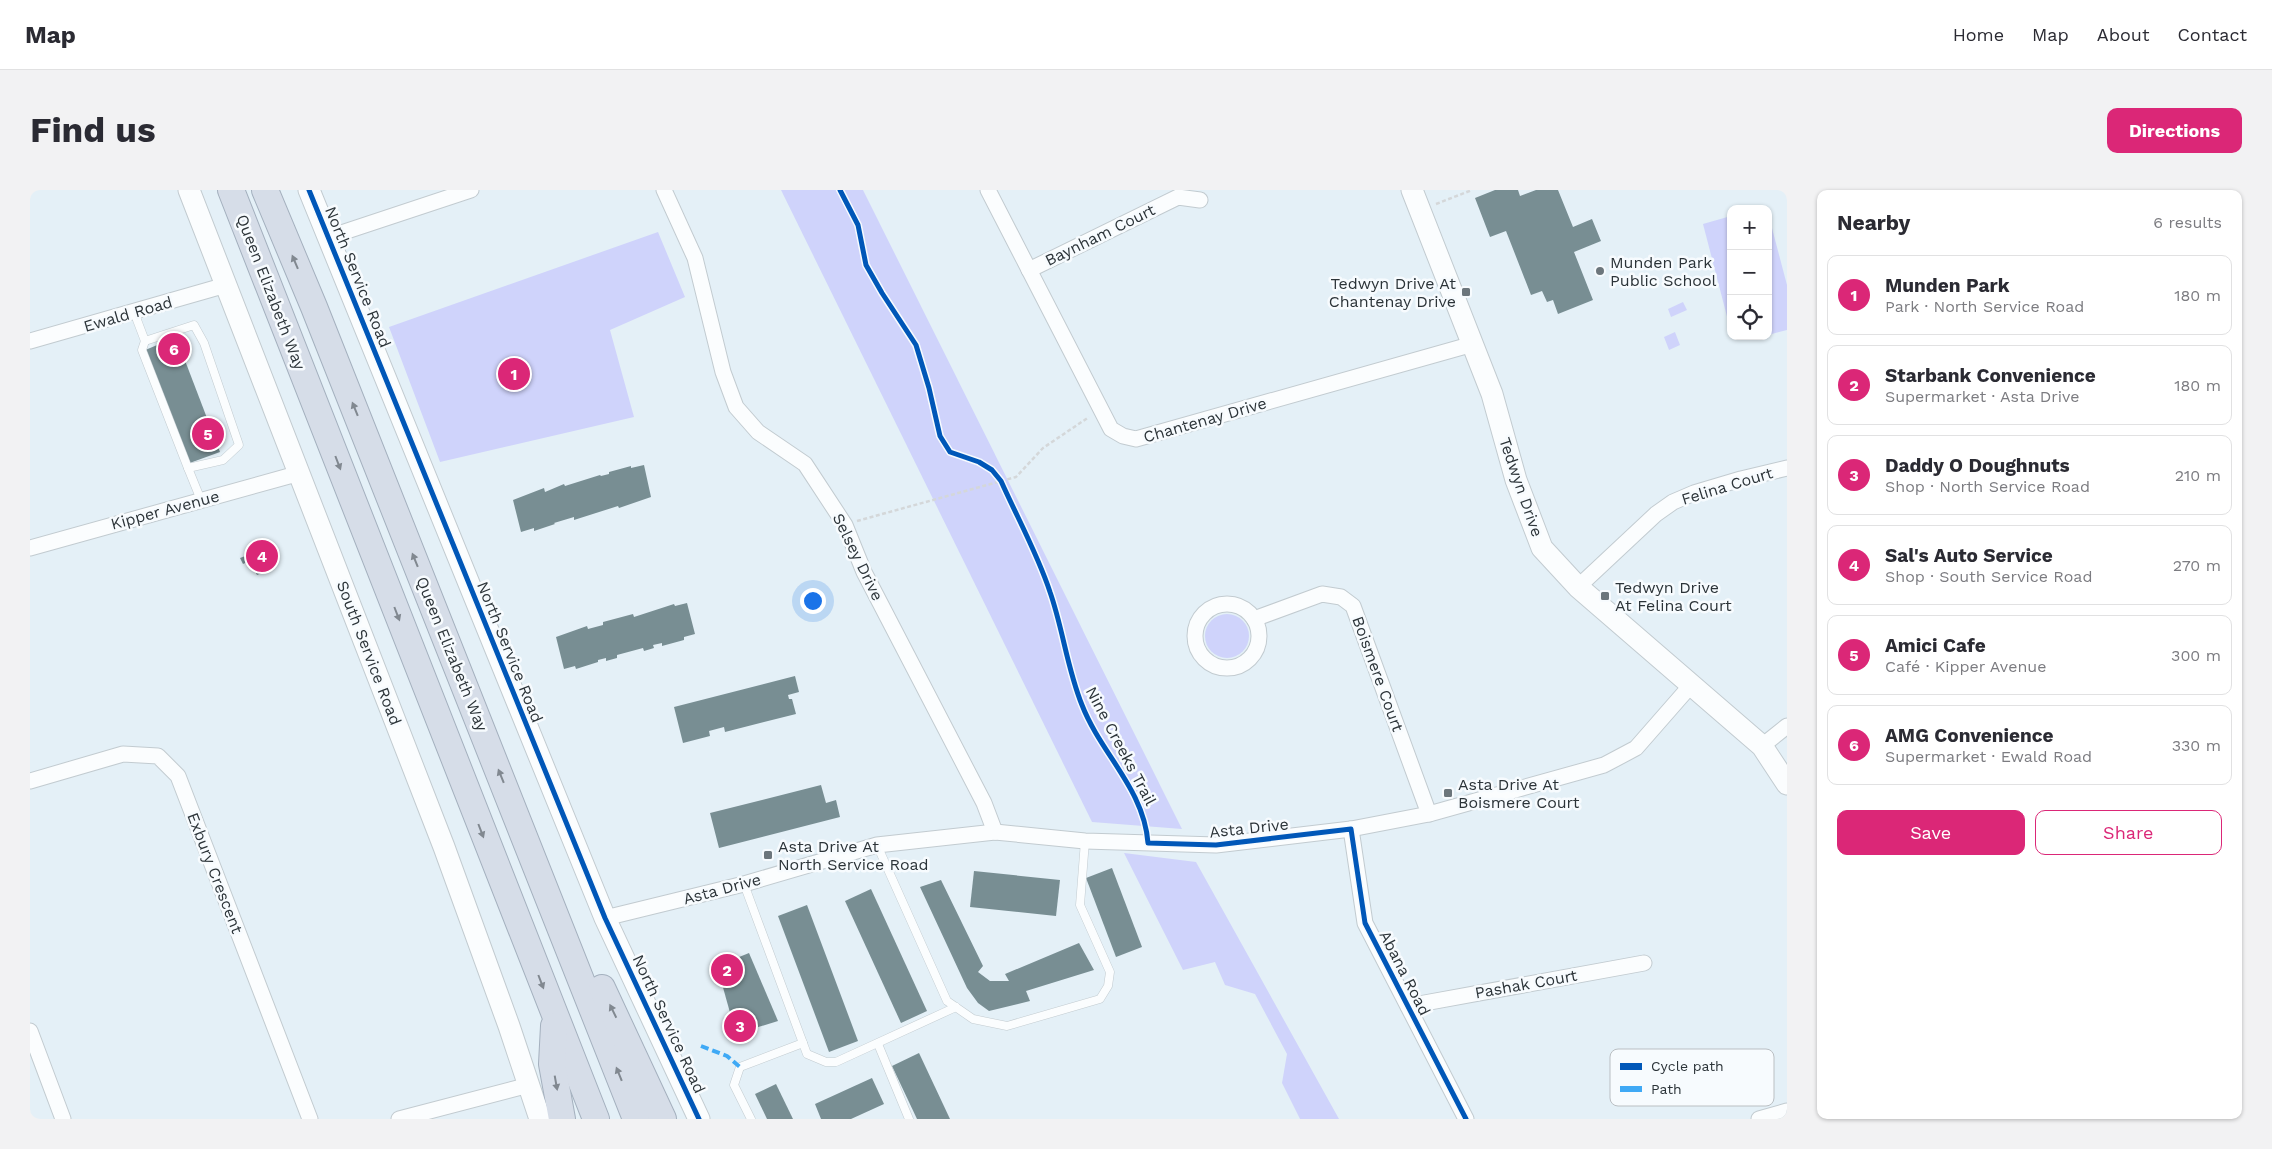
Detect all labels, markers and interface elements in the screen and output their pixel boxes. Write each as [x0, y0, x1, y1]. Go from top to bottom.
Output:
text: Map [25, 21, 76, 49]
text: Home [1953, 24, 2004, 45]
text: Map [2032, 24, 2069, 45]
text: About [2097, 24, 2149, 45]
text: Contact [2177, 24, 2247, 45]
button: Directions [2107, 108, 2242, 153]
text: Find us [30, 109, 156, 151]
street label: Baynham Court [1042, 200, 1158, 270]
street label: North Service Road [321, 204, 395, 350]
map controls [1727, 205, 1772, 340]
button: + [1727, 205, 1772, 250]
text: Nearby [1837, 210, 1910, 235]
street label: Queen Elizabeth Way [233, 212, 310, 373]
text: 6 results [2153, 213, 2222, 232]
button: − [1727, 250, 1772, 295]
place label: Munden Park Public School [1610, 253, 1717, 290]
one-way arrow [291, 255, 299, 269]
marker: Munden Park Public School [1594, 265, 1606, 277]
place label: Tedwyn Drive At Chantenay Drive [1329, 274, 1456, 311]
text: Munden Park [1885, 274, 2010, 297]
marker: Tedwyn Drive At Chantenay Drive [1460, 286, 1472, 298]
text: 1 [1851, 286, 1857, 305]
text: 180 m [2174, 286, 2221, 305]
street label: Ewald Road [81, 292, 175, 336]
button: locate [1727, 295, 1772, 340]
text: Park · North Service Road [1885, 297, 2084, 316]
pin: 6 [158, 330, 190, 368]
pin: 1 [498, 355, 530, 393]
text: Starbank Convenience [1885, 364, 2096, 387]
text: 2 [1849, 376, 1859, 395]
text: 180 m [2174, 376, 2221, 395]
text: Supermarket · Asta Drive [1885, 387, 2080, 406]
street label: Chantenay Drive [1141, 393, 1269, 447]
one-way arrow [351, 401, 359, 416]
pin: 5 [192, 415, 224, 453]
street label: Tedwyn Drive [1495, 435, 1547, 539]
text: Daddy O Doughnuts [1885, 454, 2070, 477]
one-way arrow [334, 456, 342, 471]
street label: Felina Court [1679, 463, 1775, 509]
text: 3 [1849, 466, 1859, 485]
text: 210 m [2175, 466, 2221, 485]
text: Shop · North Service Road [1885, 477, 2090, 496]
street label: Kipper Avenue [109, 486, 221, 534]
street label: Selsey Drive [829, 510, 887, 604]
pin: 4 [246, 537, 278, 575]
text: Sal's Auto Service [1885, 544, 2053, 567]
one-way arrow [411, 552, 419, 567]
text: 4 [1849, 556, 1859, 575]
text: 270 m [2173, 556, 2221, 575]
text: Shop · South Service Road [1885, 567, 2092, 586]
street label: Queen Elizabeth Way [412, 574, 492, 735]
street label: South Service Road [333, 578, 405, 728]
place label: Tedwyn Drive At Felina Court [1615, 578, 1732, 615]
street label: North Service Road [473, 579, 547, 725]
your location [800, 588, 826, 614]
marker: Tedwyn Drive At Felina Court [1599, 590, 1611, 602]
one-way arrow [394, 607, 401, 622]
street label: Boismere Court [1348, 614, 1408, 735]
text: Amici Cafe [1885, 634, 1986, 657]
text: 5 [1849, 646, 1859, 665]
text: 300 m [2171, 646, 2221, 665]
text: Café · Kipper Avenue [1885, 657, 2046, 676]
street label: Nine Creeks Trail [1082, 683, 1160, 809]
text: AMG Convenience [1885, 724, 2054, 747]
text: 6 [1849, 736, 1859, 755]
text: 330 m [2172, 736, 2221, 755]
text: Supermarket · Ewald Road [1885, 747, 2092, 766]
one-way arrow [496, 769, 504, 783]
place label: Asta Drive At Boismere Court [1458, 775, 1580, 812]
marker: Asta Drive At Boismere Court [1442, 787, 1454, 799]
street label: Exbury Crescent [183, 810, 247, 936]
button: Save [1837, 810, 2025, 855]
button: Share [2035, 810, 2222, 855]
street label: Asta Drive [1208, 814, 1290, 842]
one-way arrow [478, 824, 486, 838]
place label: Asta Drive At North Service Road [778, 837, 929, 874]
marker: Asta Drive At North Service Road [762, 849, 774, 861]
street label: Asta Drive [681, 870, 763, 908]
street label: Abana Road [1375, 927, 1435, 1019]
pin: 2 [711, 951, 743, 989]
street label: North Service Road [629, 952, 709, 1096]
street label: Pashak Court [1473, 966, 1579, 1002]
one-way arrow [537, 975, 545, 990]
one-way arrow [609, 1004, 617, 1019]
pin: 3 [724, 1007, 756, 1045]
legend [1610, 1049, 1774, 1106]
text: Cycle path [1651, 1058, 1724, 1074]
one-way arrow [614, 1066, 622, 1081]
one-way arrow [552, 1076, 560, 1092]
text: Path [1651, 1081, 1682, 1097]

